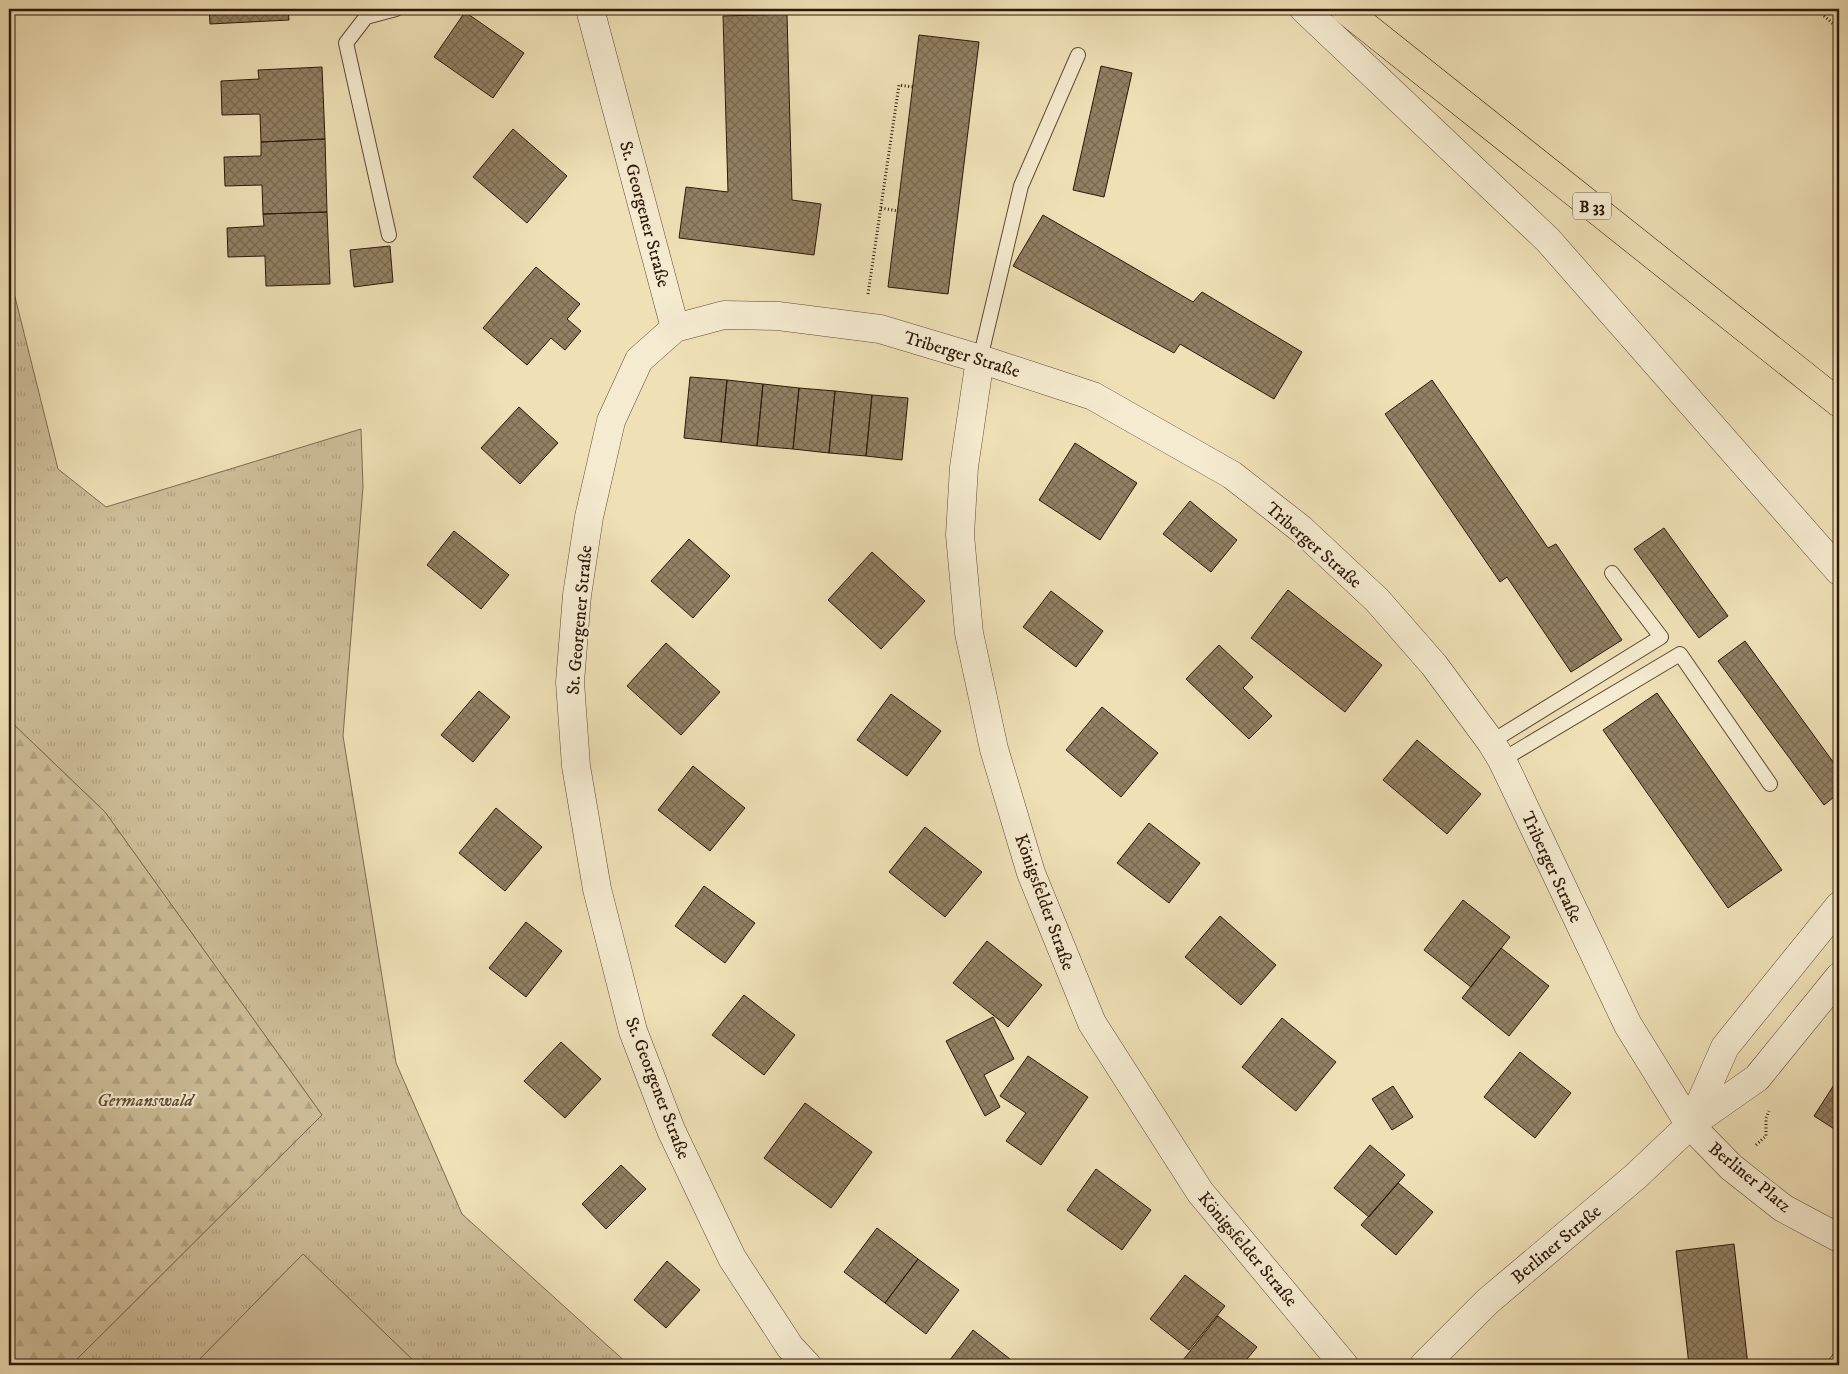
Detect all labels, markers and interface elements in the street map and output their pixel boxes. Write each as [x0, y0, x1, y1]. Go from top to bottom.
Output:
street label: St. Georgener Straße [614, 139, 674, 290]
road number: B 33 [1573, 192, 1611, 220]
street label: Triberger Straße [901, 327, 1022, 383]
street label: Triberger Straße [1261, 498, 1366, 594]
street label: St. Georgener Straße [562, 544, 598, 696]
street label: Triberger Straße [1516, 808, 1586, 927]
street label: Königsfelder Straße [1009, 831, 1079, 973]
street label: St. Georgener Straße [620, 1014, 694, 1162]
park label: Germanswald [97, 1090, 196, 1112]
street label: Berliner Platz [1704, 1138, 1795, 1218]
street label: Königsfelder Straße [1193, 1188, 1302, 1312]
street label: Berliner Straße [1507, 1201, 1606, 1289]

